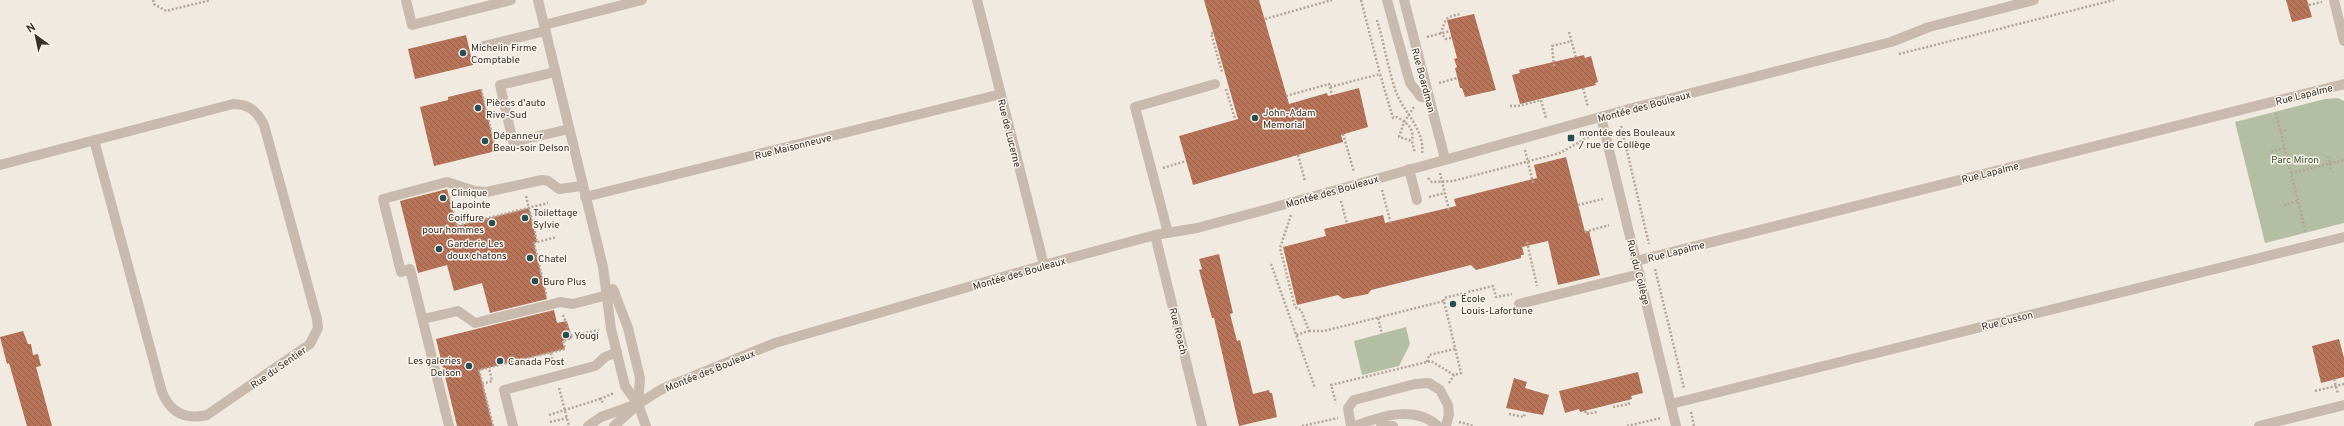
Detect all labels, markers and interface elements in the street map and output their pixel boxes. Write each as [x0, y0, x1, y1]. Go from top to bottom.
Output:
north arrow [16, 16, 56, 56]
text: N [24, 20, 38, 36]
place label: Michelin Firme Comptable [471, 42, 537, 67]
street label: Rue Boardman [1408, 47, 1437, 114]
marker: Michelin Firme Comptable [458, 48, 468, 58]
street label: Rue Lapalme [2274, 82, 2334, 109]
street label: Montée des Bouleaux [1596, 89, 1692, 126]
place label: Pièces d'auto Rive-Sud [486, 97, 546, 122]
street label: Rue de Lucerne [994, 98, 1023, 169]
marker: Pièces d'auto Rive-Sud [473, 103, 483, 113]
place label: John-Adam Memorial [1263, 107, 1315, 132]
marker: John-Adam Memorial [1250, 113, 1260, 123]
place label: montée des Bouleaux / rue de Collège [1578, 127, 1675, 152]
place label: Dépanneur Beau-soir Delson [493, 130, 569, 155]
street label: Rue Maisonneuve [754, 132, 833, 163]
marker: montée des Bouleaux / rue de Collège [1566, 133, 1576, 143]
marker: Dépanneur Beau-soir Delson [480, 136, 490, 146]
park label: Parc Miron [2271, 154, 2319, 167]
street label: Rue Lapalme [1960, 160, 2020, 187]
street label: Montée des Bouleaux [1285, 173, 1380, 212]
place label: Clinique Lapointe [451, 187, 490, 212]
marker: Clinique Lapointe [438, 193, 448, 203]
place label: Toilettage Sylvie [533, 207, 578, 232]
place label: Coiffure pour hommes [422, 212, 484, 237]
marker: Toilettage Sylvie [520, 213, 530, 223]
marker: Coiffure pour hommes [487, 218, 497, 228]
place label: Garderie Les doux chatons [447, 238, 507, 263]
street label: Rue du Collège [1623, 238, 1652, 306]
street label: Rue Lapalme [1646, 239, 1706, 266]
marker: Garderie Les doux chatons [434, 244, 444, 254]
marker: Chatel [525, 253, 535, 263]
place label: Chatel [538, 253, 567, 266]
street label: Montée des Bouleaux [972, 255, 1067, 294]
marker: Buro Plus [530, 276, 540, 286]
place label: Buro Plus [543, 276, 586, 289]
place label: École Louis-Lafortune [1461, 293, 1533, 318]
marker: École Louis-Lafortune [1448, 299, 1458, 309]
street label: Rue Roach [1165, 307, 1190, 356]
street label: Rue Cusson [1980, 309, 2034, 334]
marker: Yougi [561, 330, 571, 340]
place label: Yougi [574, 330, 599, 343]
street label: Rue du Sentier [248, 344, 310, 392]
street label: Montée des Bouleaux [664, 347, 757, 395]
place label: Les galeries Delson [408, 355, 461, 380]
marker: Canada Post [495, 356, 505, 366]
place label: Canada Post [508, 356, 565, 369]
marker: Les galeries Delson [464, 361, 474, 371]

